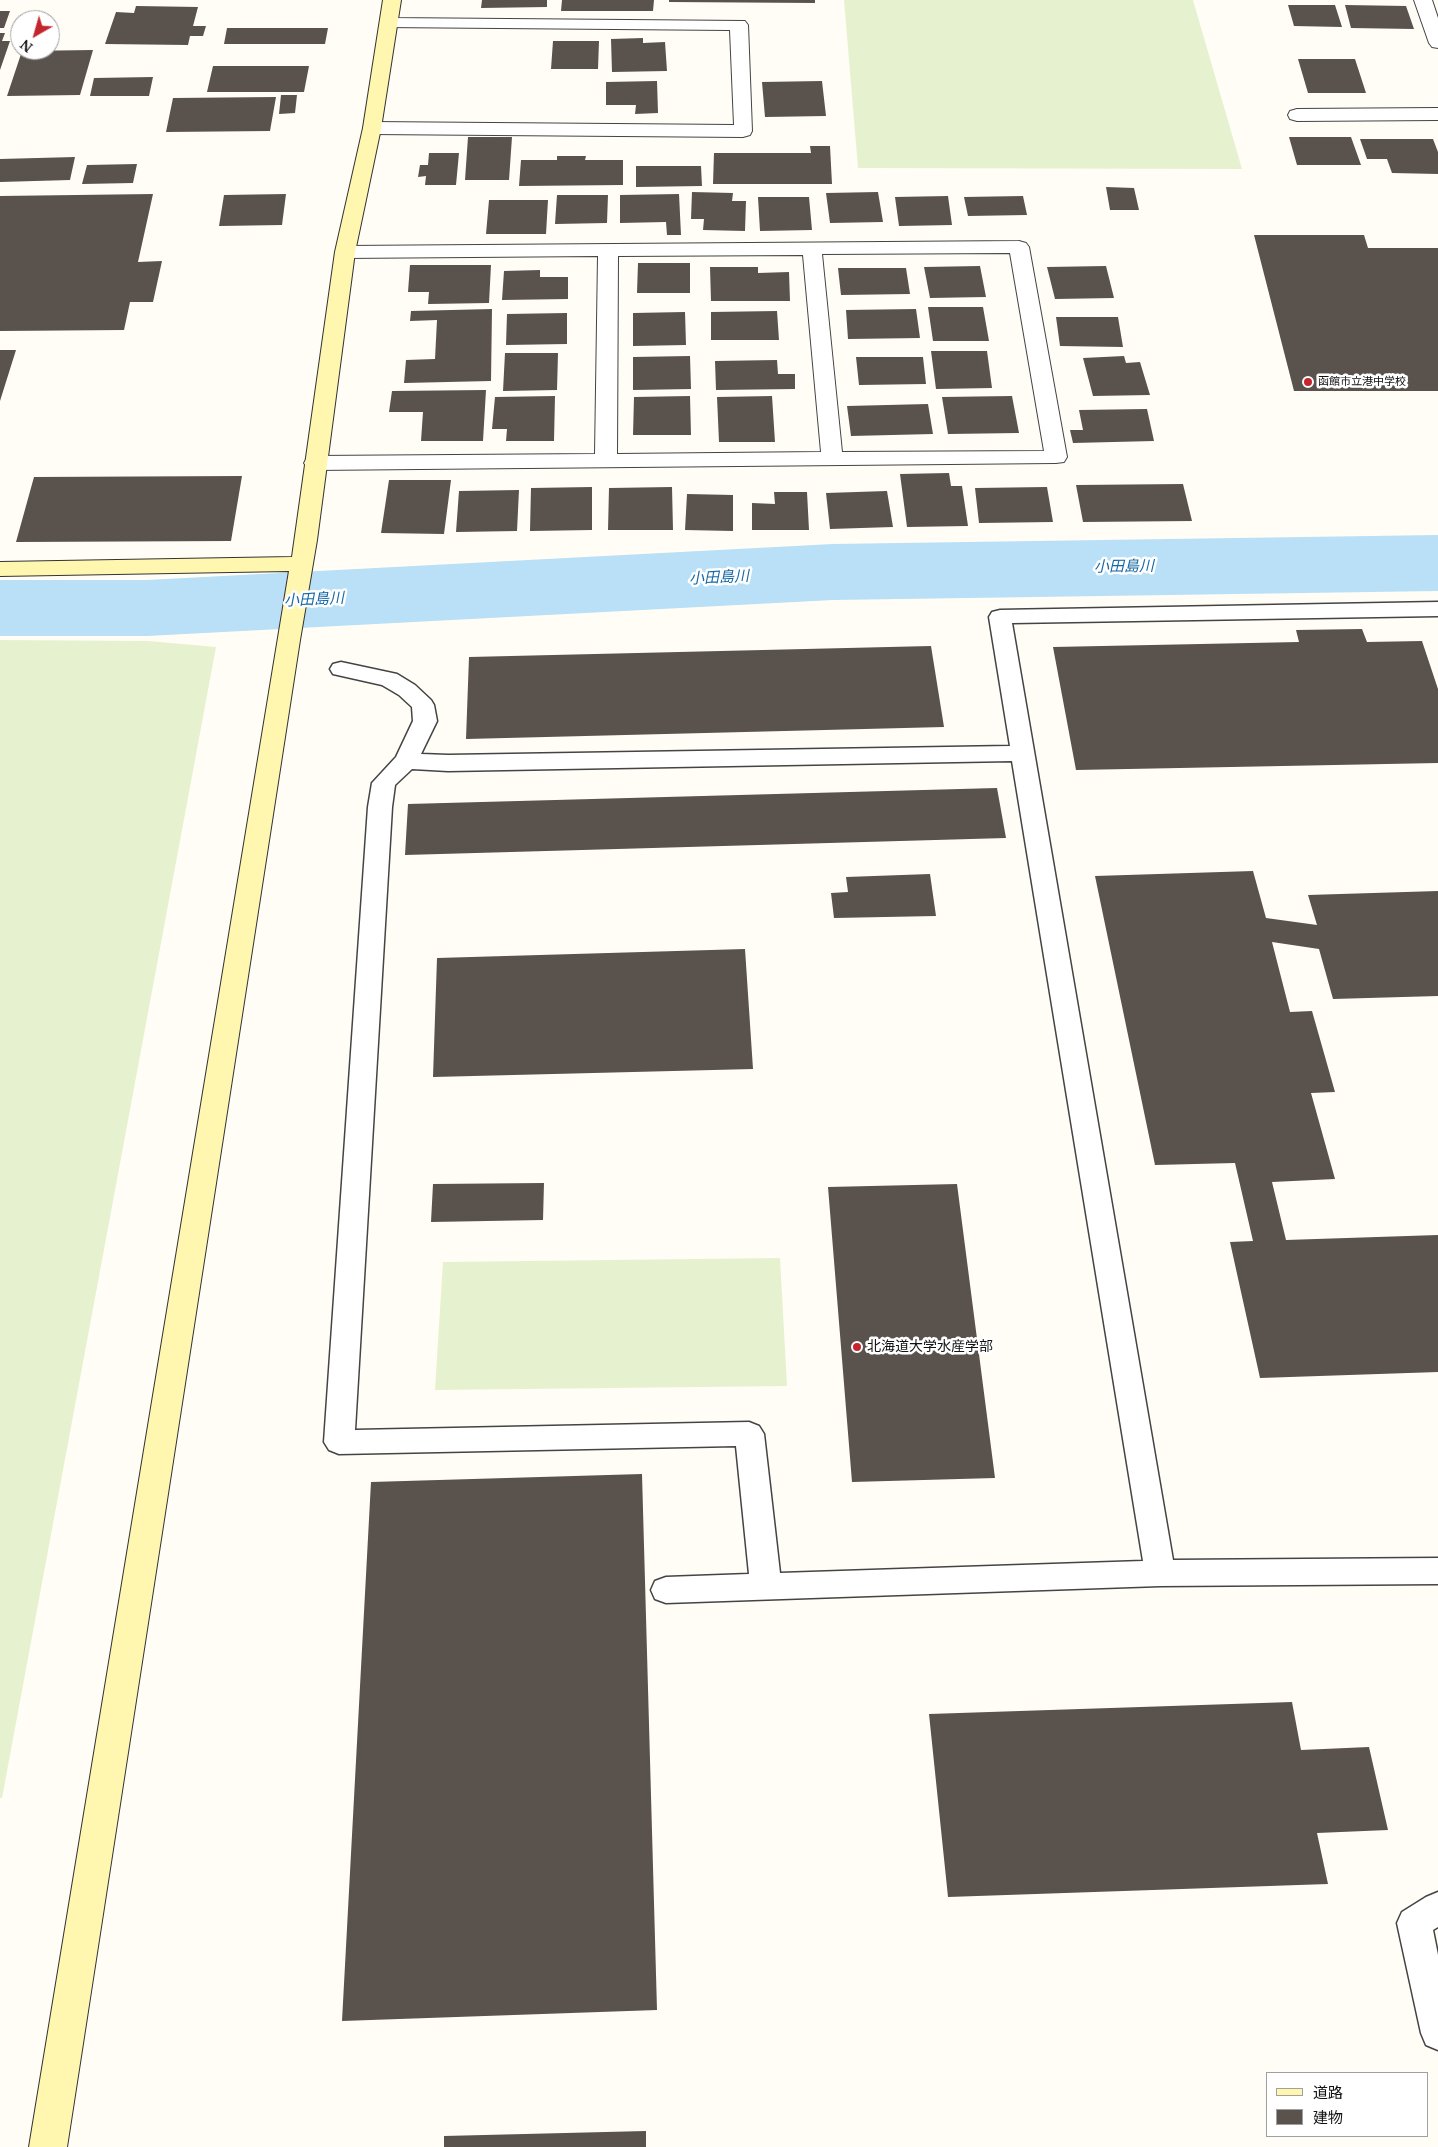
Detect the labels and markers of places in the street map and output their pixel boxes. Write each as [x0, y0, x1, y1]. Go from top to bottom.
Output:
place label: 函館市立港中学校 [1318, 375, 1406, 389]
marker: 函館市立港中学校 [1302, 376, 1314, 388]
place label: 北海道大学水産学部 [867, 1339, 993, 1355]
marker: 北海道大学水産学部 [851, 1341, 863, 1353]

